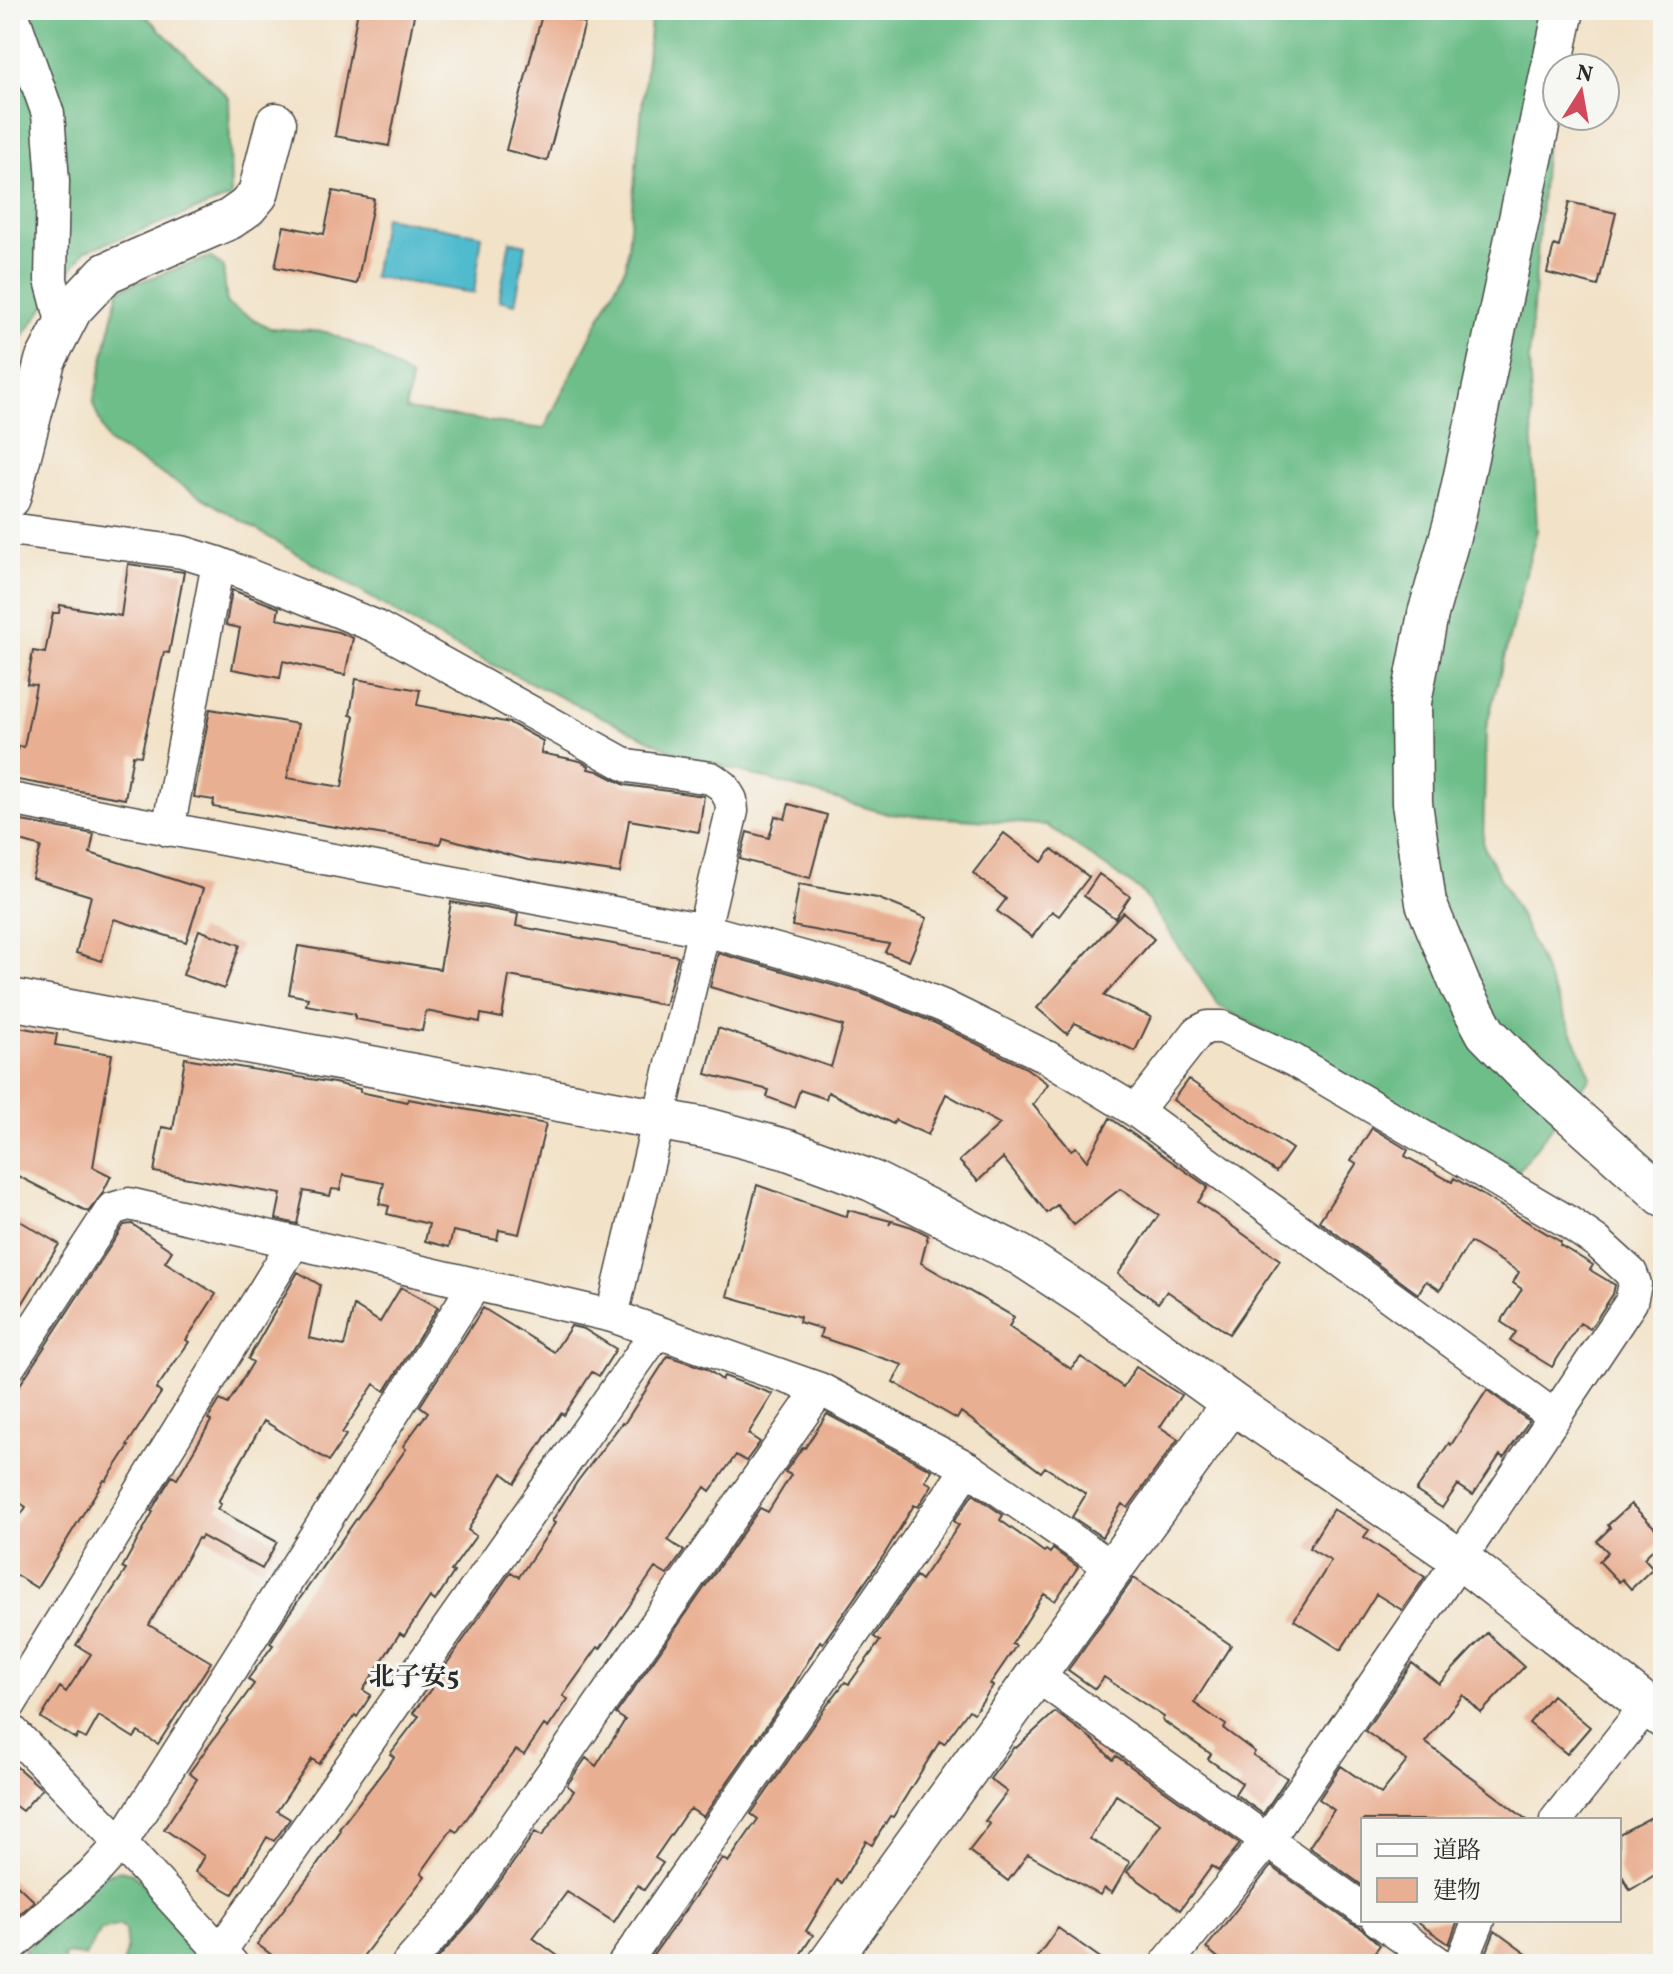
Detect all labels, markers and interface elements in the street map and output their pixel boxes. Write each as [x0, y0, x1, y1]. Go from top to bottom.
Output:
north arrow [1541, 52, 1621, 132]
text: N [1574, 58, 1595, 92]
district label: 北子安5 [369, 1660, 459, 1696]
legend [1361, 1818, 1621, 1922]
text: 道路 [1433, 1835, 1481, 1869]
text: 建物 [1433, 1875, 1481, 1909]

